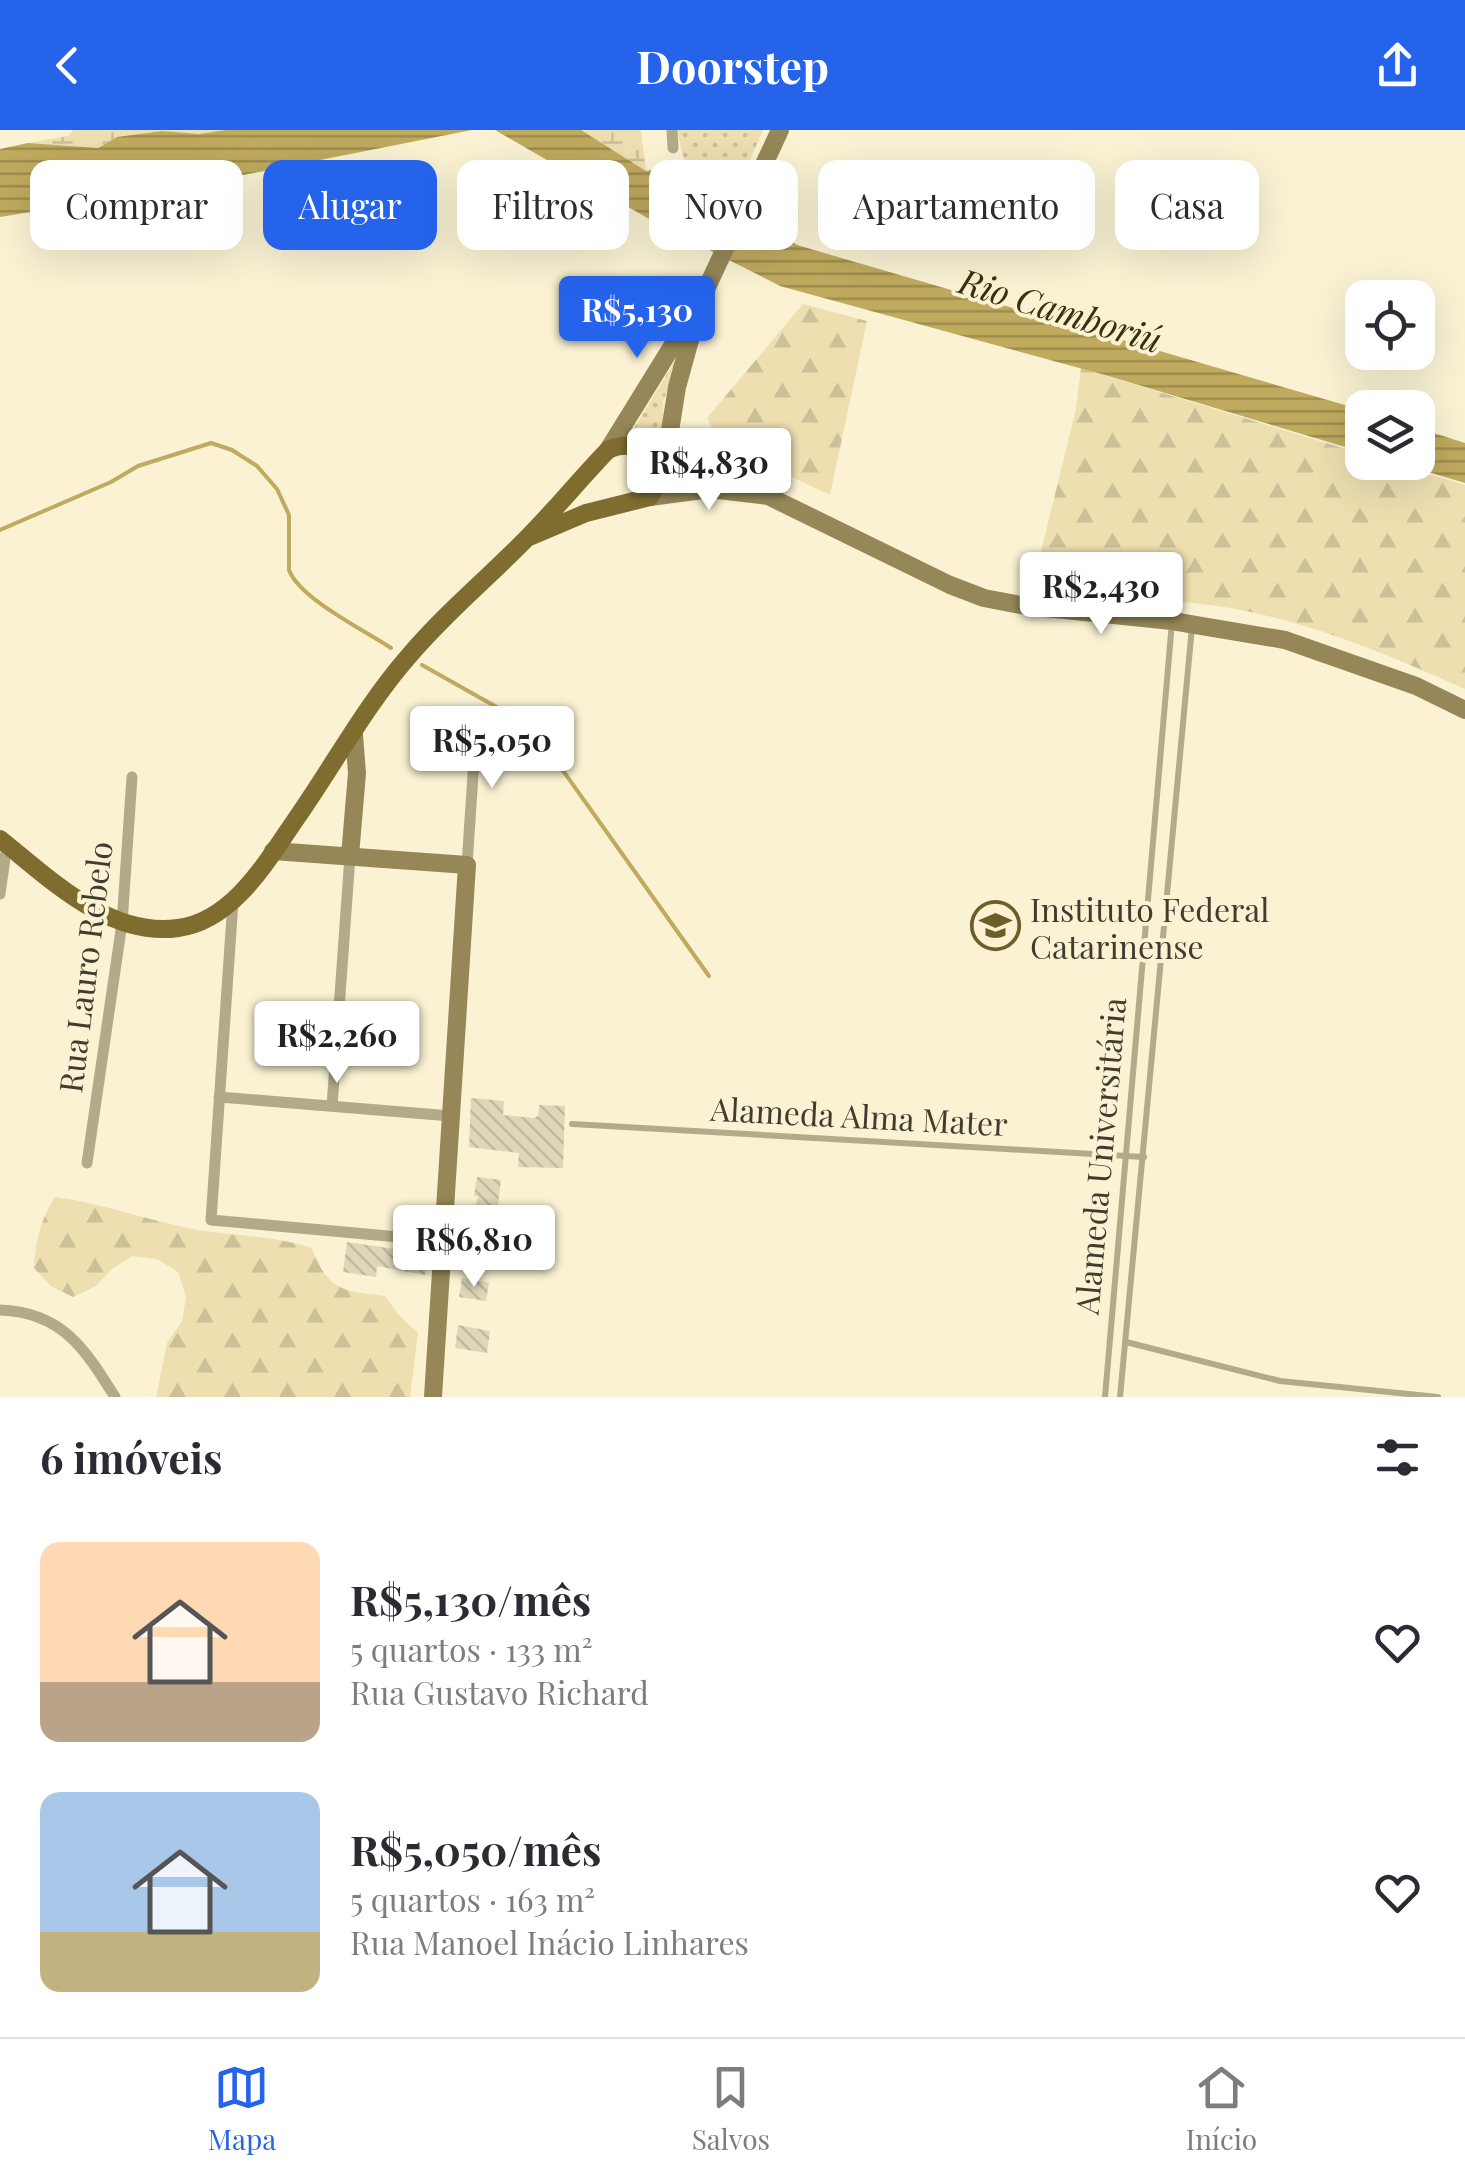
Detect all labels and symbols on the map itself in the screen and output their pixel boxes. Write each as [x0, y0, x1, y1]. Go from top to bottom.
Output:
water label: Rio Camboriú [952, 255, 1168, 362]
pin: R$5,130 [545, 276, 729, 361]
pin: R$4,830 [617, 428, 801, 513]
pin: R$2,430 [1009, 552, 1193, 637]
pin: R$5,050 [400, 706, 584, 791]
street label: Rua Lauro Rebelo [47, 839, 121, 1095]
place label: Instituto Federal Catarinense [1030, 887, 1269, 967]
school or university icon: Instituto Federal Catarinense [969, 900, 1021, 952]
street label: Alameda Universitária [1064, 996, 1134, 1317]
pin: R$2,260 [245, 1001, 429, 1086]
street label: Alameda Alma Mater [708, 1086, 1009, 1144]
pin: R$6,810 [382, 1205, 566, 1290]

